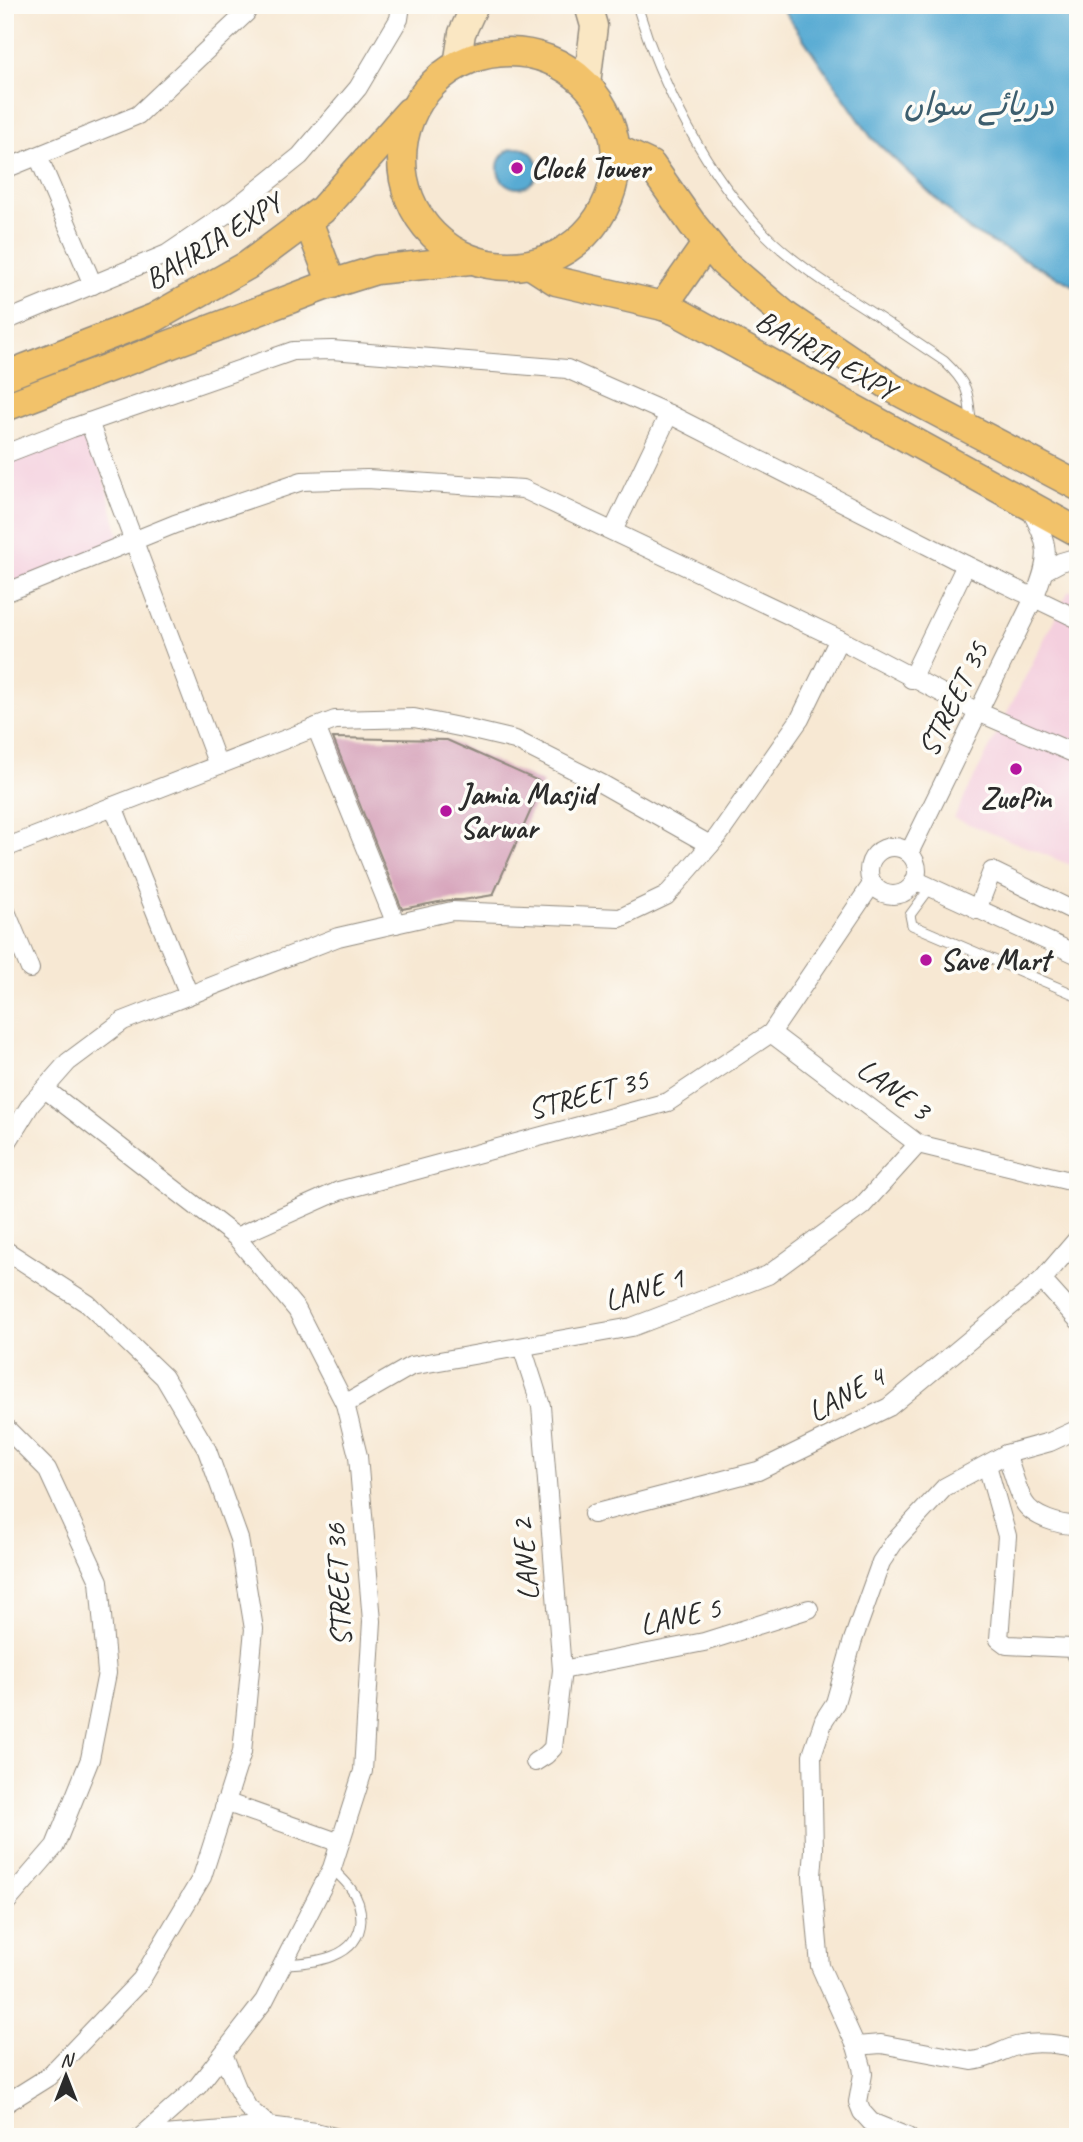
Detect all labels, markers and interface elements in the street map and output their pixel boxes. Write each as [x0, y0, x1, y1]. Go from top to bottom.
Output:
water label: دریائے سواں [903, 84, 1055, 126]
place label: Clock Tower [531, 149, 653, 187]
marker: Clock Tower [509, 160, 525, 176]
street label: BAHRIA EXPY [137, 182, 292, 298]
street label: BAHRIA EXPY [749, 301, 906, 411]
street label: STREET 35 [909, 634, 998, 762]
marker: ZuoPin [1008, 761, 1024, 777]
place label: Jamia Masjid Sarwar [458, 775, 600, 847]
place label: ZuoPin [981, 779, 1052, 817]
marker: Jamia Masjid Sarwar [438, 803, 454, 819]
place label: Save Mart [940, 941, 1055, 979]
marker: Save Mart [918, 952, 934, 968]
street label: LANE 3 [850, 1050, 940, 1130]
street label: STREET 35 [524, 1059, 654, 1128]
street label: LANE 1 [599, 1258, 690, 1320]
street label: LANE 4 [801, 1356, 893, 1430]
street label: LANE 2 [502, 1515, 547, 1602]
street label: STREET 36 [316, 1521, 360, 1647]
street label: LANE 5 [636, 1588, 726, 1644]
north arrow [32, 2040, 102, 2110]
text: N [60, 2048, 75, 2072]

